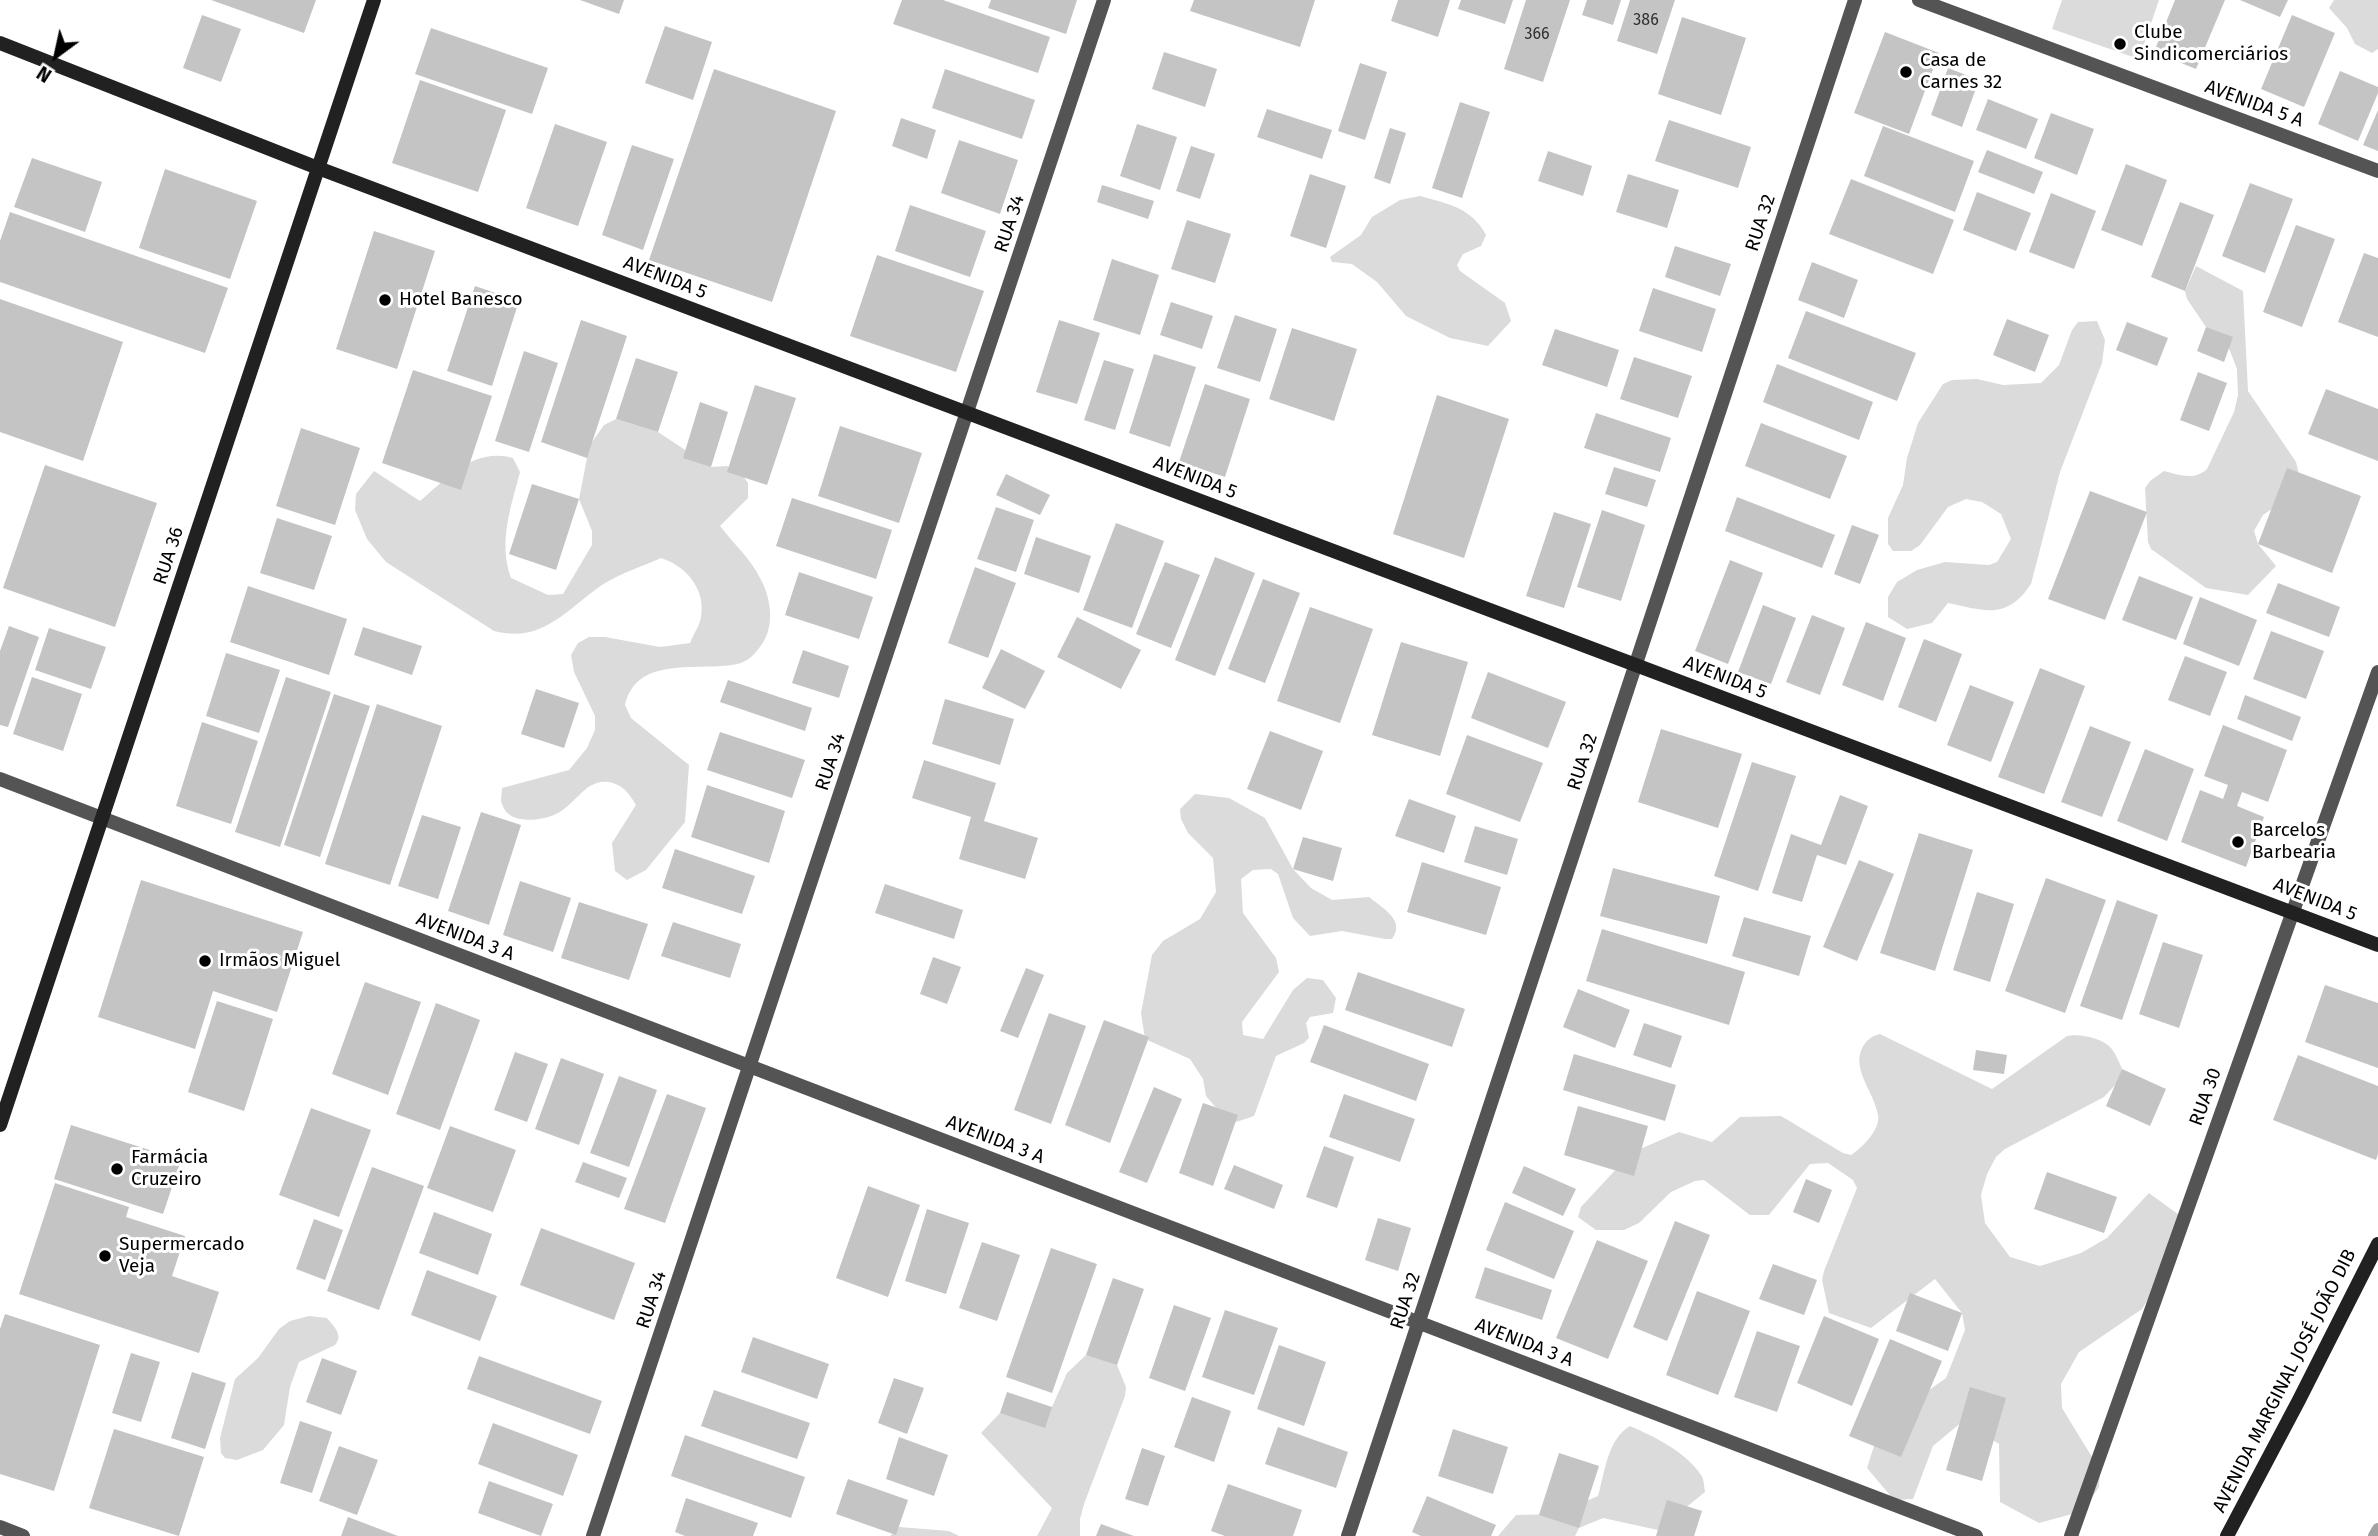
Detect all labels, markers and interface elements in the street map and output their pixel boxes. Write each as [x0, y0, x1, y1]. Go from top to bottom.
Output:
house number: 386 [1633, 11, 1659, 31]
north arrow [21, 21, 91, 91]
place label: Clube Sindicomerciários [2134, 22, 2288, 66]
house number: 366 [1524, 25, 1550, 45]
marker: Clube Sindicomerciários [2112, 36, 2128, 52]
place label: Casa de Carnes 32 [1920, 50, 2002, 94]
text: N [33, 61, 56, 87]
marker: Casa de Carnes 32 [1898, 64, 1914, 80]
street label: AVENIDA 5 A [2202, 76, 2306, 132]
street label: RUA 34 [990, 192, 1030, 256]
street label: RUA 32 [1741, 192, 1781, 254]
street label: AVENIDA 5 [620, 252, 710, 304]
place label: Hotel Banesco [399, 289, 523, 311]
marker: Hotel Banesco [377, 292, 393, 308]
street label: AVENIDA 5 [1150, 452, 1240, 504]
street label: RUA 36 [149, 524, 189, 588]
street label: AVENIDA 5 [1680, 652, 1770, 704]
street label: RUA 34 [811, 730, 851, 794]
street label: RUA 32 [1563, 731, 1603, 793]
place label: Barcelos Barbearia [2252, 820, 2336, 864]
marker: Barcelos Barbearia [2230, 834, 2246, 850]
street label: AVENIDA 5 [2270, 874, 2360, 926]
street label: AVENIDA 3 A [413, 908, 517, 966]
place label: Irmãos Miguel [219, 950, 340, 972]
marker: Irmãos Miguel [197, 953, 213, 969]
street label: RUA 30 [2185, 1065, 2227, 1129]
street label: AVENIDA 3 A [943, 1111, 1047, 1169]
place label: Farmácia Cruzeiro [131, 1147, 208, 1191]
marker: Farmácia Cruzeiro [109, 1161, 125, 1177]
place label: Supermercado Veja [119, 1234, 244, 1278]
street label: AVENIDA MARGINAL JOSÉ JOÃO DIB [2208, 1246, 2362, 1516]
marker: Supermercado Veja [97, 1248, 113, 1264]
street label: RUA 34 [632, 1268, 672, 1332]
street label: RUA 32 [1386, 1270, 1426, 1332]
street label: AVENIDA 3 A [1472, 1314, 1576, 1372]

